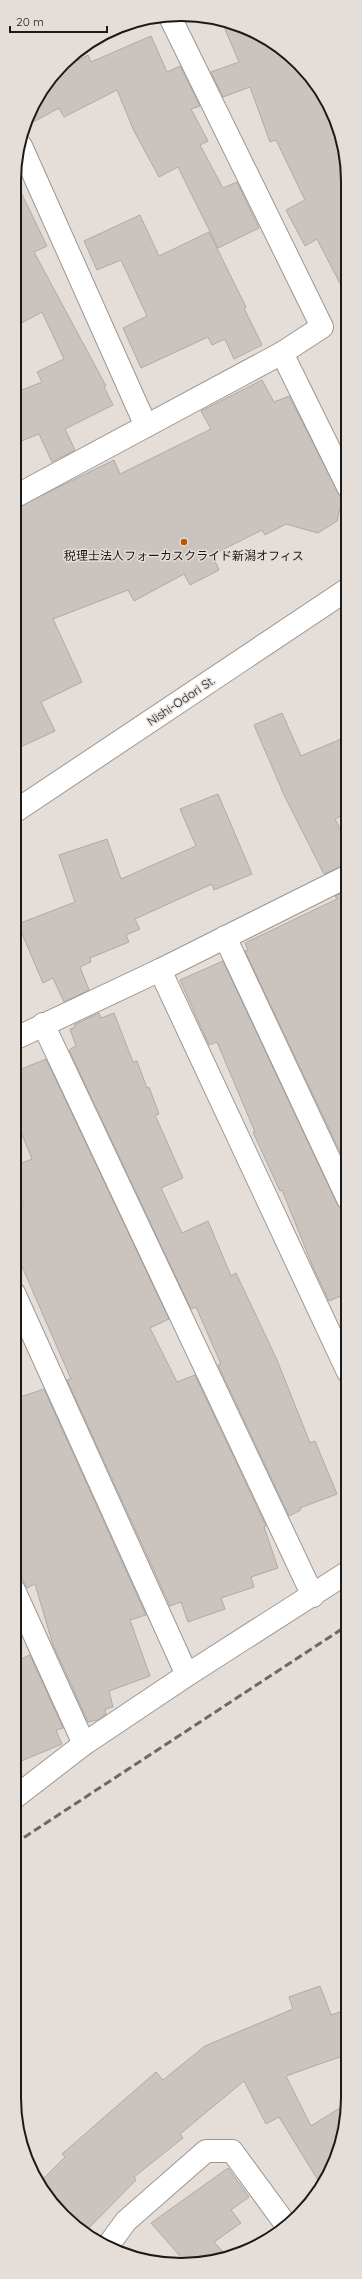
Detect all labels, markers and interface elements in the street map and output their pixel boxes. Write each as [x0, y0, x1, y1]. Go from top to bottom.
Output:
scale bar [10, 8, 107, 34]
text: 20 m [16, 14, 44, 29]
marker: 税理士法人フォーカスクライド新潟オフィス [179, 537, 189, 547]
place label: 税理士法人フォーカスクライド新潟オフィス [64, 548, 304, 563]
street label: Nishi-Odori St. [144, 672, 217, 729]

